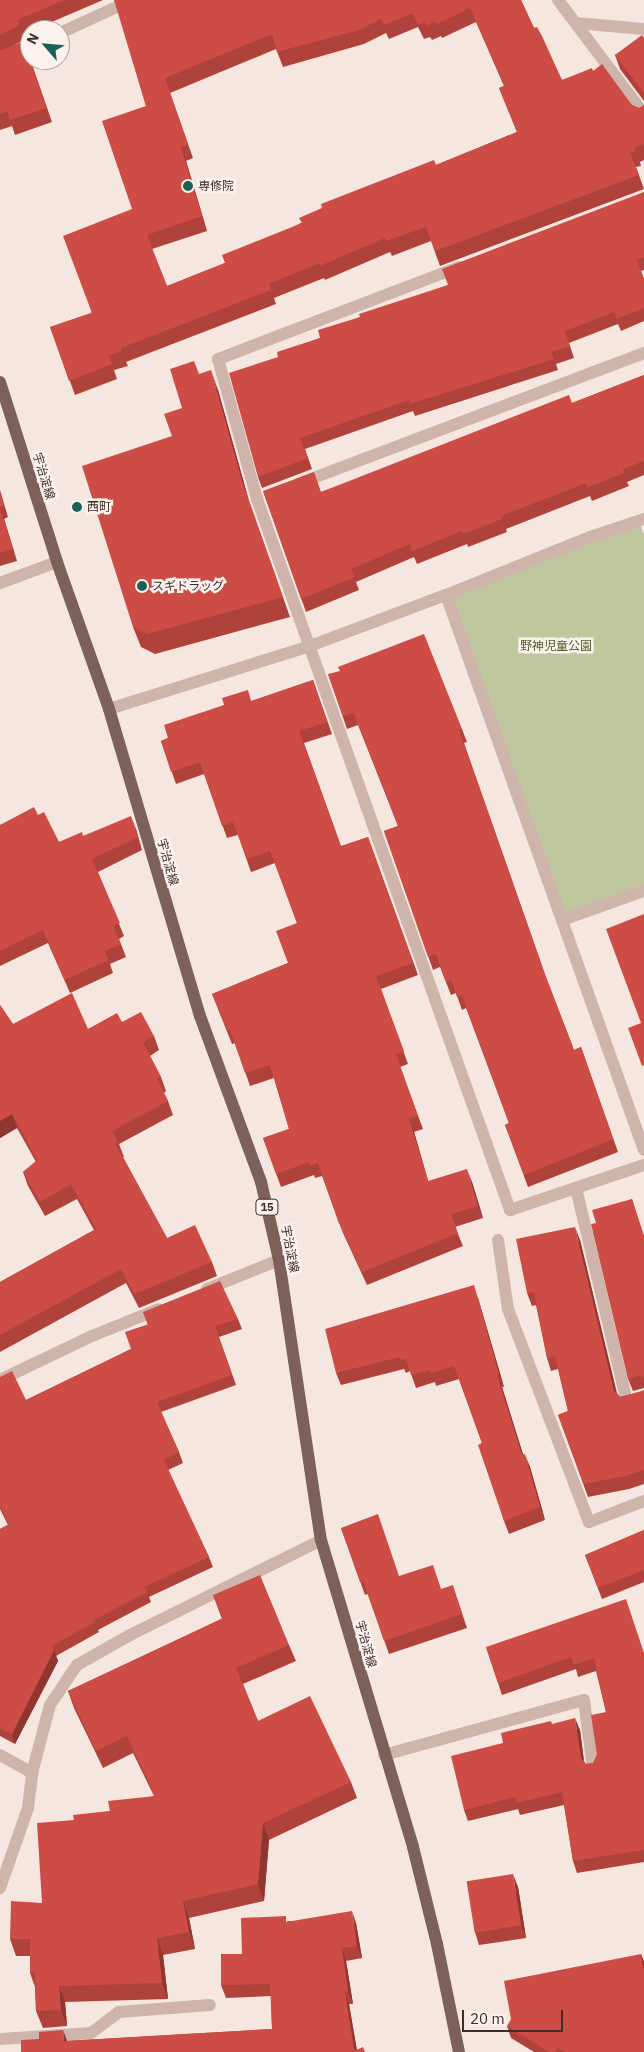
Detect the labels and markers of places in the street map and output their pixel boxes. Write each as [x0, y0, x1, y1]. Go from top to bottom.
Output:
place label: 専修院 [198, 179, 234, 193]
marker: 専修院 [182, 180, 194, 192]
place label: 西町 [87, 500, 111, 514]
marker: 西町 [71, 501, 83, 513]
place label: スギドラッグ [152, 579, 224, 593]
marker: スギドラッグ [136, 580, 148, 592]

